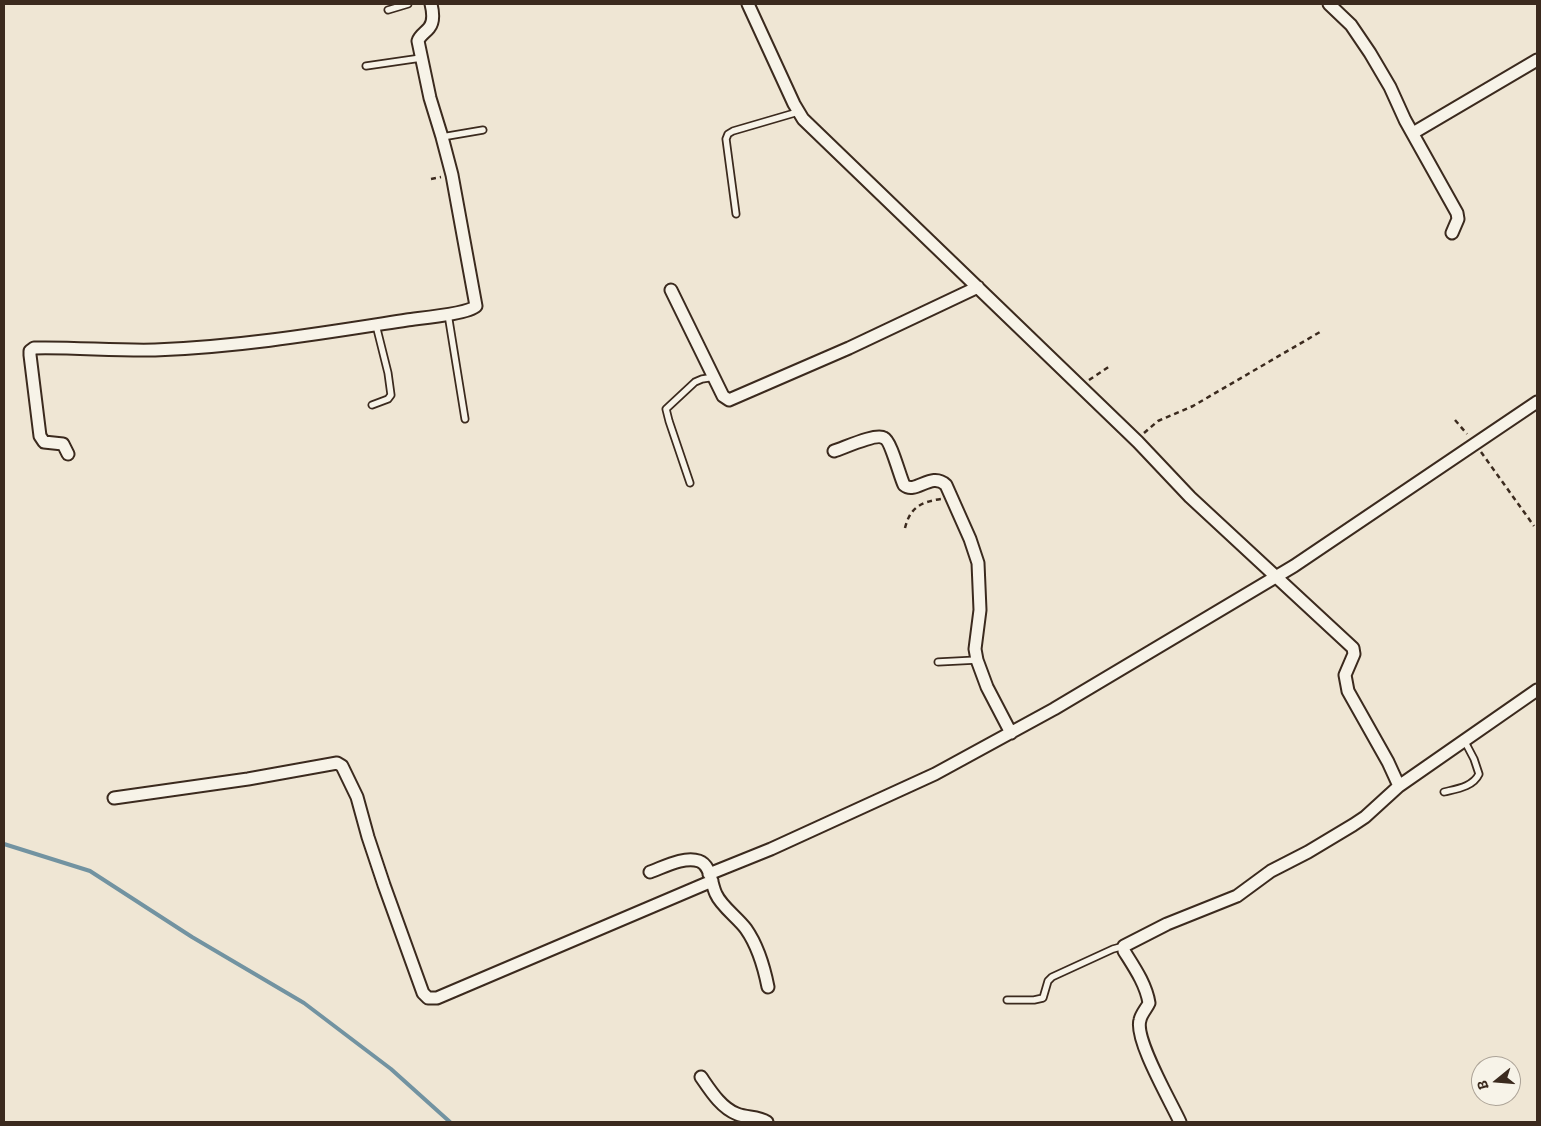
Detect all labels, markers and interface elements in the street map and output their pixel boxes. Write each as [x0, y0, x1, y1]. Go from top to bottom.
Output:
north arrow [1471, 1056, 1521, 1106]
text: B [1472, 1078, 1493, 1093]

